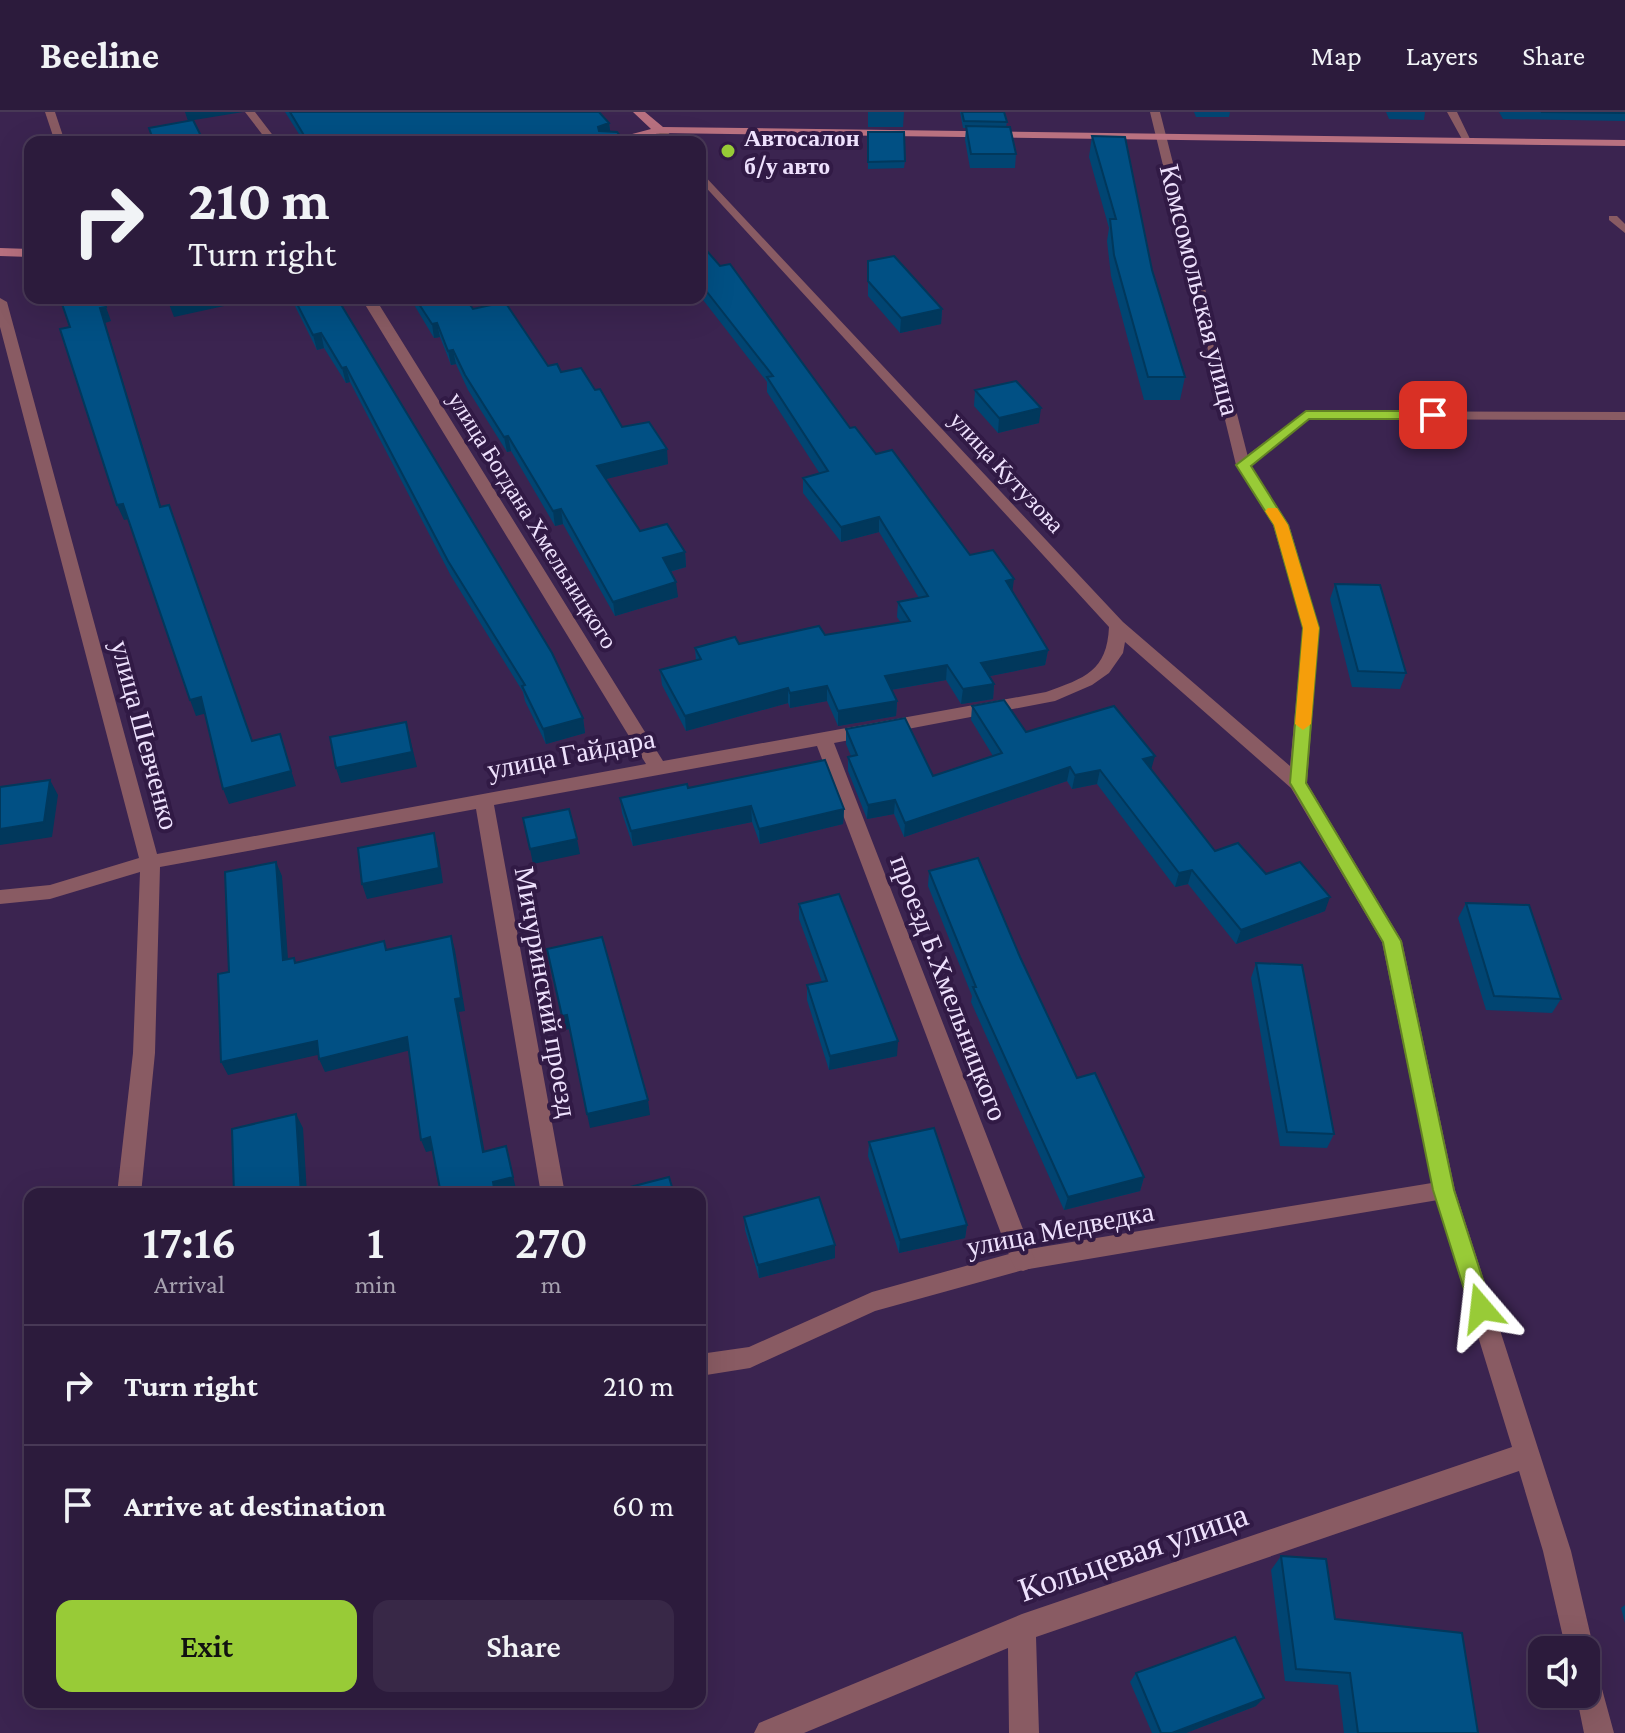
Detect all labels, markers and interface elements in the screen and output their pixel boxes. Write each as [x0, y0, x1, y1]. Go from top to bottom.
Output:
text: Beeline [40, 34, 159, 76]
text: Map [1311, 40, 1362, 71]
text: Layers [1406, 40, 1478, 71]
text: Share [1522, 40, 1585, 71]
place label: Автосалон б/у авто [744, 124, 860, 179]
marker: Автосалон б/у авто [719, 142, 737, 160]
street label: Комсомольская улица [1154, 161, 1246, 419]
icon: right [56, 168, 160, 272]
text: 210 m [188, 169, 330, 231]
text: Turn right [188, 234, 336, 274]
pin [1399, 381, 1467, 449]
street label: улица Богдана Хмельницкого [443, 387, 623, 653]
icon: arrive [1411, 393, 1455, 437]
street label: улица Кутузова [944, 406, 1070, 538]
street label: улица Шевченко [105, 637, 185, 833]
street label: улица Гайдара [484, 722, 658, 785]
street label: проезд Б.Хмельницкого [884, 851, 1014, 1125]
street label: Мичуринский проезд [509, 864, 583, 1120]
street label: улица Медведка [964, 1196, 1157, 1262]
text: 17:16 [142, 1215, 237, 1268]
text: 1 [367, 1215, 384, 1268]
text: 270 [515, 1215, 588, 1268]
position arrow [1439, 1266, 1523, 1350]
text: Arrival [154, 1270, 225, 1299]
text: min [355, 1270, 396, 1299]
text: m [541, 1270, 562, 1299]
icon: right [56, 1363, 100, 1407]
text: Turn right [124, 1369, 258, 1402]
text: 210 m [603, 1369, 674, 1402]
icon: arrive [56, 1483, 100, 1527]
text: Arrive at destination [124, 1489, 386, 1522]
text: 60 m [612, 1489, 674, 1522]
street label: Кольцевая улица [1014, 1495, 1252, 1609]
button: Exit [56, 1600, 357, 1692]
button: Share [373, 1600, 674, 1692]
map controls [1528, 1636, 1600, 1708]
button: sound [1528, 1636, 1600, 1708]

